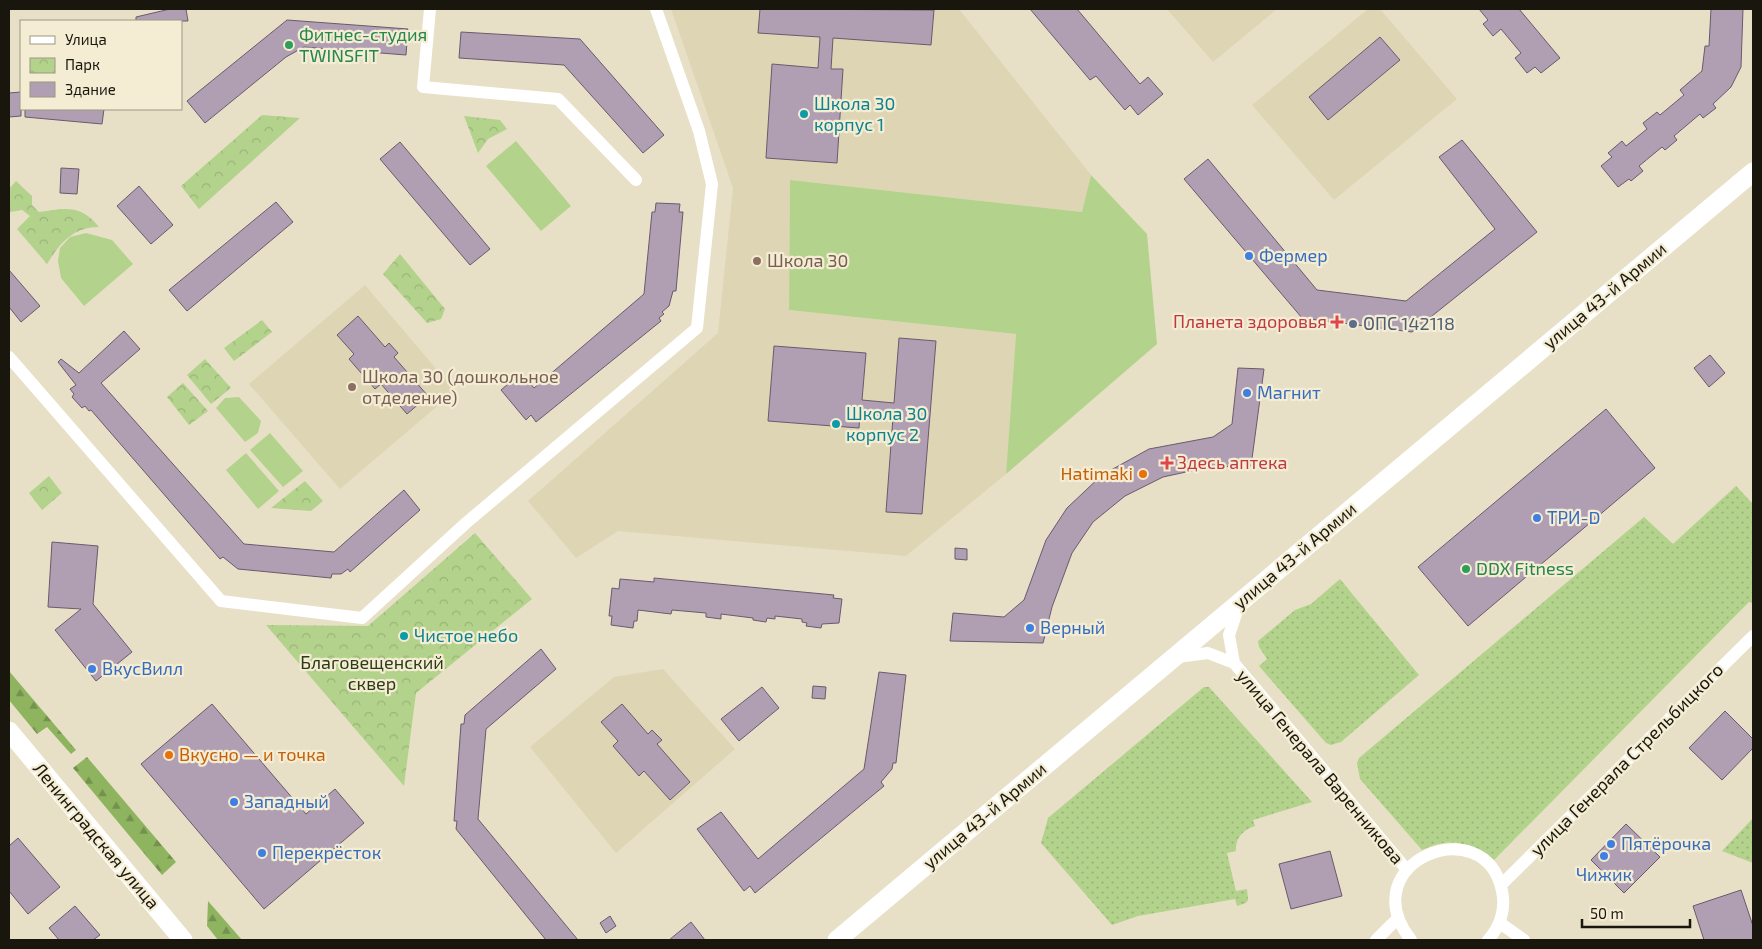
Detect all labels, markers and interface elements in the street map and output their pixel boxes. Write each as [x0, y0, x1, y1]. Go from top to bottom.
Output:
legend [20, 20, 182, 110]
place label: Фитнес-студия TWINSFIT [299, 23, 427, 66]
text: Улица [65, 30, 107, 48]
marker: Фитнес-студия TWINSFIT [283, 39, 295, 51]
text: Парк [65, 55, 100, 73]
text: Здание [65, 80, 116, 98]
place label: Школа 30 корпус 1 [814, 92, 895, 135]
marker: Школа 30 корпус 1 [798, 108, 810, 120]
street label: улица 43-й Армии [1538, 237, 1671, 353]
place label: Фермер [1259, 244, 1328, 266]
place label: Школа 30 [767, 249, 848, 271]
marker: Фермер [1243, 250, 1255, 262]
marker: Школа 30 [751, 255, 763, 267]
place label: Планета здоровья [1173, 310, 1327, 332]
place label: ОПС 142118 [1363, 312, 1455, 334]
marker: Планета здоровья [1331, 316, 1343, 328]
marker: ОПС 142118 [1347, 318, 1359, 330]
place label: Школа 30 (дошкольное отделение) [362, 365, 559, 408]
marker: Школа 30 (дошкольное отделение) [346, 381, 358, 393]
place label: Магнит [1257, 381, 1321, 403]
marker: Магнит [1241, 387, 1253, 399]
place label: Школа 30 корпус 2 [846, 402, 927, 445]
marker: Школа 30 корпус 2 [830, 418, 842, 430]
place label: Здесь аптека [1177, 451, 1288, 473]
marker: Здесь аптека [1161, 457, 1173, 469]
place label: Hatimaki [1060, 462, 1133, 484]
marker: Hatimaki [1137, 468, 1149, 480]
street label: улица 43-й Армии [1228, 497, 1361, 613]
place label: ТРИ-D [1547, 506, 1601, 528]
marker: ТРИ-D [1531, 512, 1543, 524]
place label: DDX Fitness [1476, 557, 1574, 579]
marker: DDX Fitness [1460, 563, 1472, 575]
place label: Верный [1040, 616, 1105, 638]
marker: Верный [1024, 622, 1036, 634]
place label: Чистое небо [414, 624, 518, 646]
marker: Чистое небо [398, 630, 410, 642]
park label: Благовещенский сквер [300, 651, 444, 694]
place label: ВкусВилл [102, 657, 183, 679]
street label: улица Генерала Стрельбицкого [1525, 658, 1727, 860]
marker: ВкусВилл [86, 663, 98, 675]
street label: улица Генерала Варенникова [1233, 664, 1409, 868]
place label: Вкусно — и точка [179, 743, 326, 765]
marker: Вкусно — и точка [163, 749, 175, 761]
street label: улица 43-й Армии [918, 757, 1051, 873]
street label: Ленинградская улица [29, 758, 165, 913]
place label: Западный [244, 790, 329, 812]
marker: Западный [228, 796, 240, 808]
place label: Пятёрочка [1621, 832, 1711, 854]
marker: Пятёрочка [1605, 838, 1617, 850]
place label: Перекрёсток [272, 841, 382, 863]
marker: Перекрёсток [256, 847, 268, 859]
marker: Чижик [1598, 850, 1610, 862]
place label: Чижик [1576, 863, 1632, 885]
scale bar [1582, 896, 1690, 928]
text: 50 m [1590, 904, 1624, 922]

